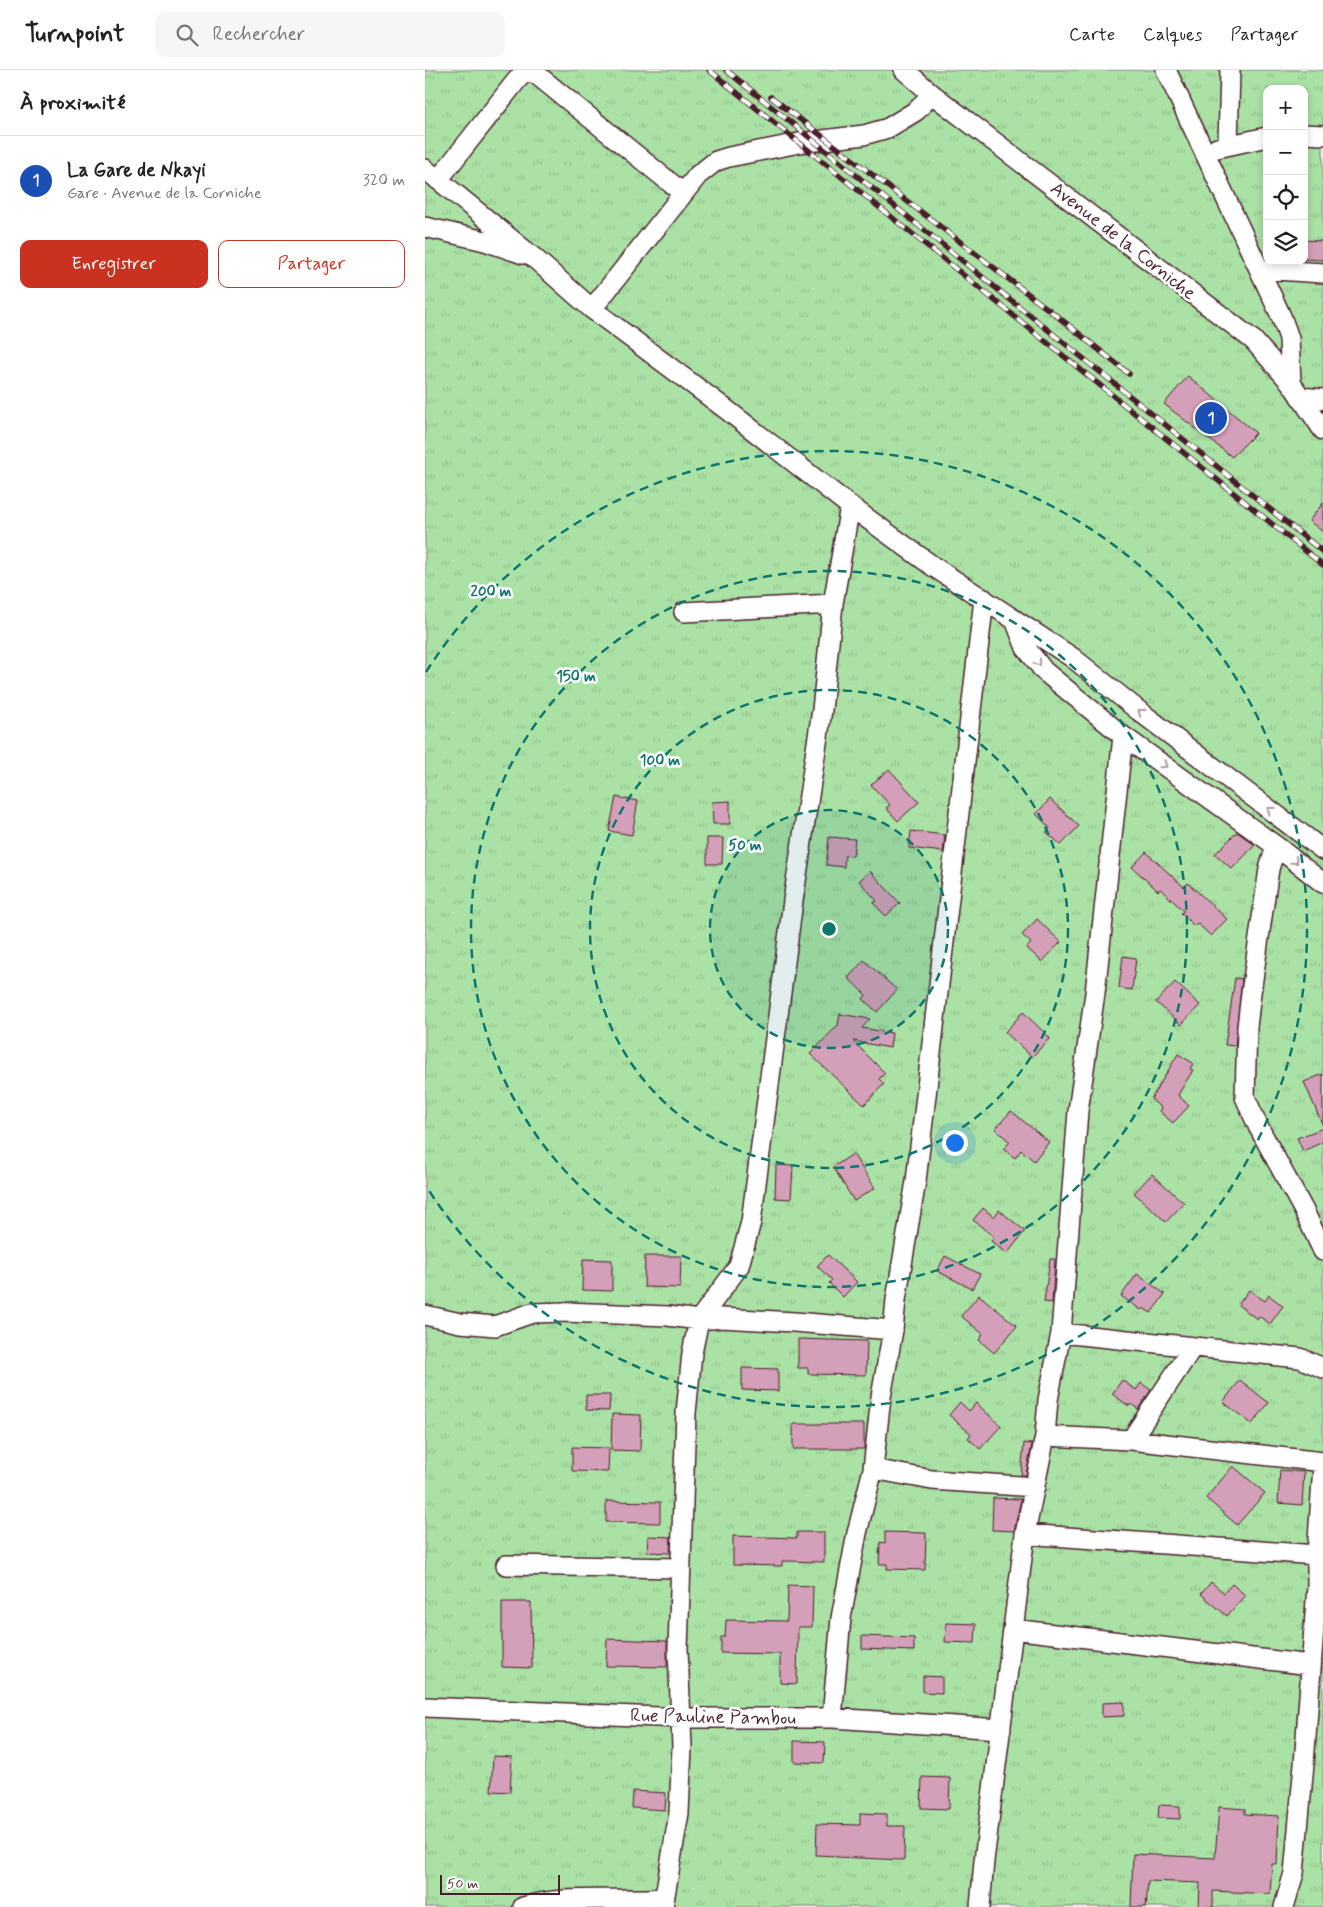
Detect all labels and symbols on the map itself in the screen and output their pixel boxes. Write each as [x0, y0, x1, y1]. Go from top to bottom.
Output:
street label: Avenue de la Corniche [1045, 176, 1201, 306]
pin: 1 [1195, 399, 1227, 437]
text: 200 m [471, 582, 512, 602]
one-way arrow [1032, 657, 1040, 666]
text: 150 m [556, 667, 596, 687]
one-way arrow [1137, 709, 1146, 718]
text: 100 m [640, 751, 680, 771]
one-way arrow [1158, 759, 1168, 768]
one-way arrow [1266, 807, 1276, 816]
text: 50 m [728, 836, 762, 856]
one-way arrow [1289, 855, 1298, 863]
centre of rings [820, 920, 838, 938]
your location [942, 1130, 968, 1156]
street label: Rue Pauline Pambou [630, 1703, 796, 1731]
scale bar [440, 1872, 560, 1895]

